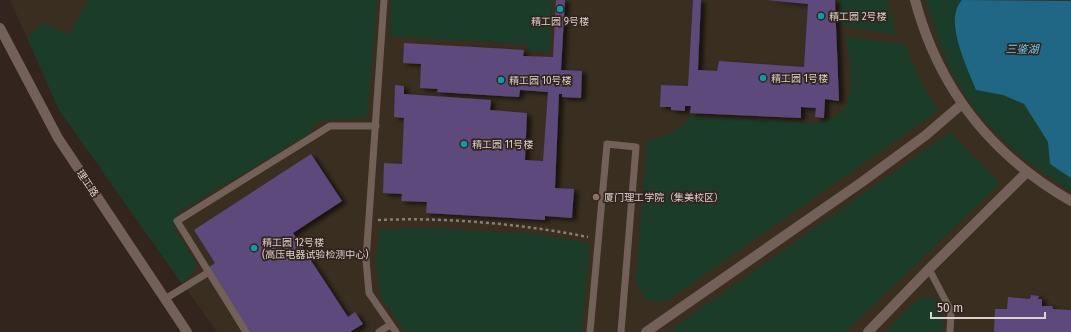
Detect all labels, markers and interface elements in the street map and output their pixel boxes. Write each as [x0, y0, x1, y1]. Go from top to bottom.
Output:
marker: 精工园 9号楼 [555, 4, 565, 14]
marker: 精工园 2号楼 [816, 11, 826, 21]
place label: 精工园 2号楼 [829, 11, 887, 23]
place label: 精工园 9号楼 [531, 16, 589, 28]
water label: 三鉴湖 [1006, 43, 1040, 56]
marker: 精工园 1号楼 [758, 73, 768, 83]
place label: 精工园 1号楼 [771, 73, 828, 85]
marker: 精工园 10号楼 [496, 75, 506, 85]
place label: 精工园 10号楼 [509, 75, 572, 87]
marker: 精工园 11号楼 [459, 139, 469, 149]
place label: 精工园 11号楼 [472, 139, 533, 151]
street label: 理工路 [74, 168, 101, 199]
marker: 厦门理工学院（集美校区） [591, 192, 601, 202]
place label: 厦门理工学院（集美校区） [604, 192, 724, 204]
place label: 精工园 12号楼 (高压电器试验检测中心) [262, 237, 368, 261]
marker: 精工园 12号楼 (高压电器试验检测中心) [249, 243, 259, 253]
scale bar [931, 294, 1045, 320]
text: 50 m [937, 301, 963, 315]

